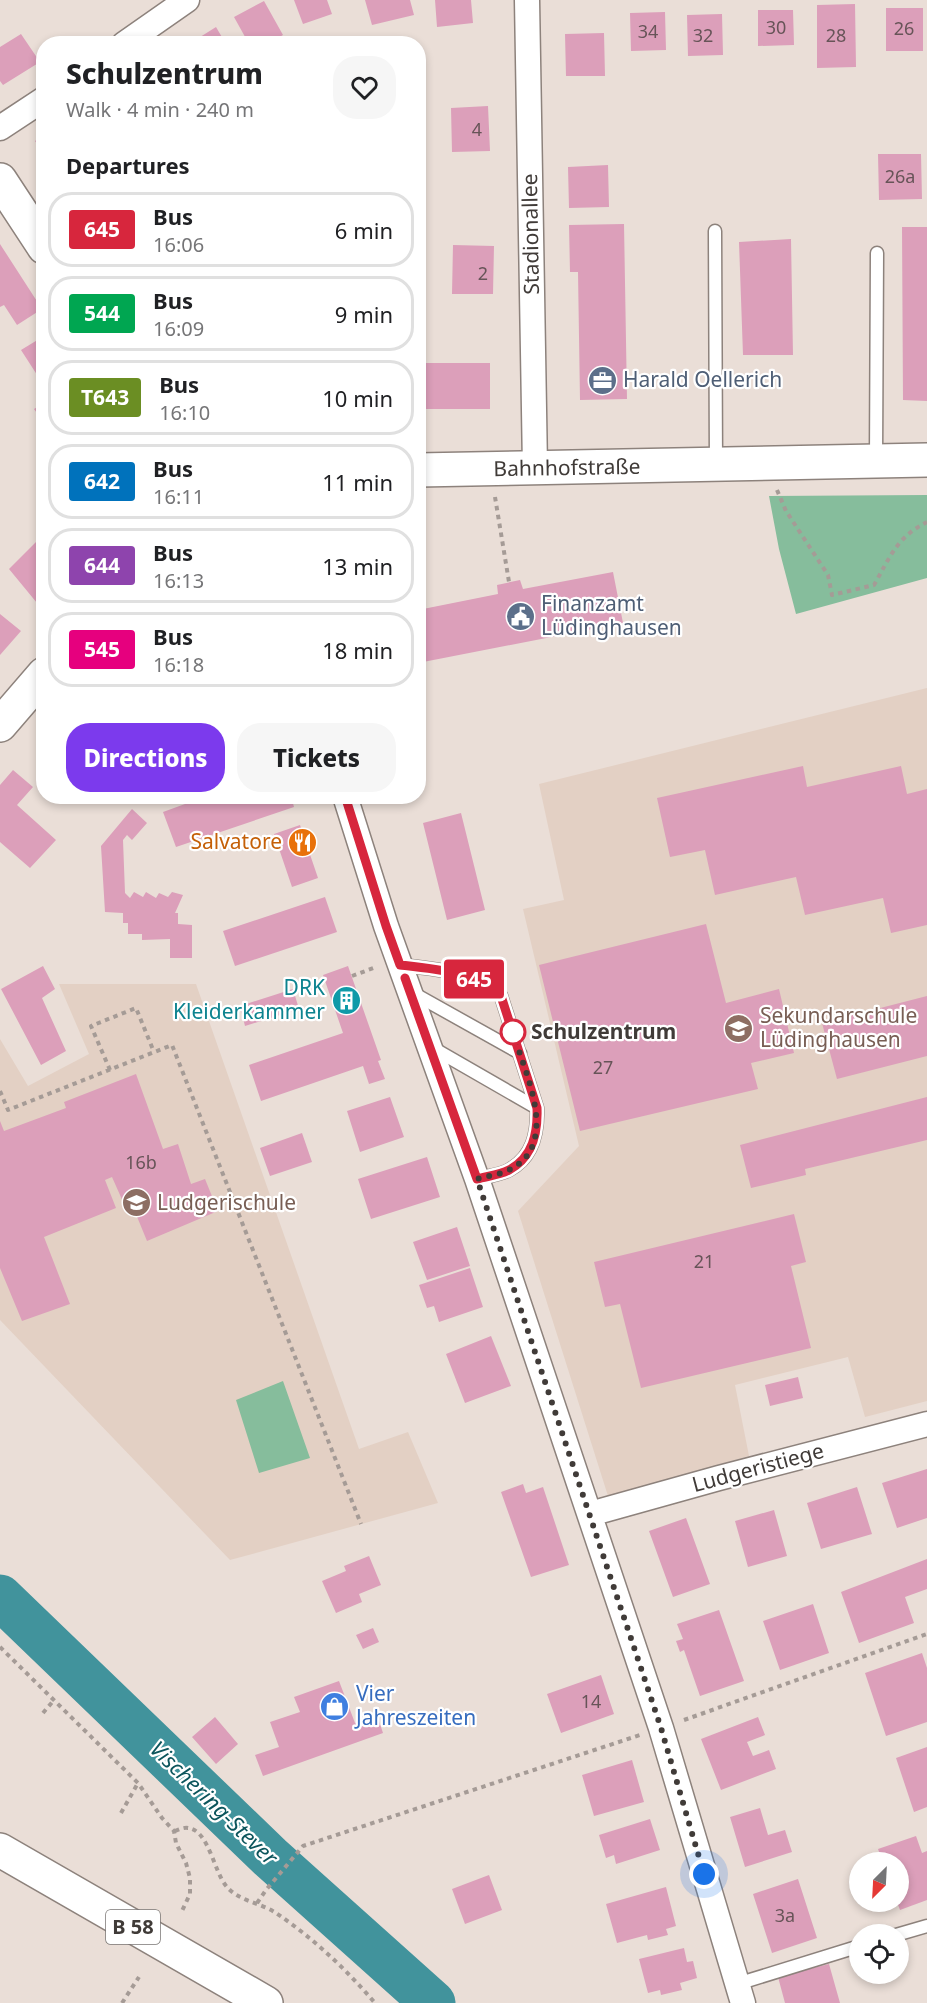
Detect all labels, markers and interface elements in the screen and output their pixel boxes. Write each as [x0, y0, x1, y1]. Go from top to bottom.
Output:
house number: 30 [766, 15, 786, 39]
house number: 26 [894, 16, 914, 40]
house number: 34 [638, 19, 658, 43]
house number: 32 [693, 23, 713, 47]
house number: 28 [826, 23, 846, 47]
text: Schulzentrum [66, 54, 263, 92]
button: heart [333, 56, 396, 119]
text: Walk · 4 min · 240 m [66, 96, 254, 123]
house number: 4 [472, 117, 482, 141]
text: Departures [66, 150, 190, 180]
house number: 26a [885, 164, 915, 188]
street label: Stadionallee [515, 173, 545, 295]
text: Bus [153, 201, 193, 231]
text: 645 [84, 215, 120, 243]
text: 6 min [335, 215, 393, 245]
text: 16:06 [153, 231, 204, 258]
house number: 2 [478, 261, 488, 285]
text: Bus [153, 285, 193, 315]
text: 544 [84, 299, 120, 327]
text: 9 min [335, 299, 393, 329]
text: 16:09 [153, 315, 204, 342]
office icon: Harald Oellerich [586, 364, 618, 396]
place label: Harald Oellerich [623, 365, 782, 393]
text: Bus [159, 369, 199, 399]
text: T643 [81, 383, 129, 411]
text: 10 min [322, 383, 393, 413]
text: 16:10 [159, 399, 210, 426]
street label: Bahnhofstraße [493, 452, 641, 482]
text: Bus [153, 453, 193, 483]
text: 642 [84, 467, 120, 495]
text: 11 min [322, 467, 393, 497]
text: 16:11 [153, 483, 204, 510]
text: Bus [153, 537, 193, 567]
text: 644 [84, 551, 120, 579]
text: 13 min [322, 551, 393, 581]
text: 16:13 [153, 567, 204, 594]
place label: Finanzamt Lüdinghausen [541, 589, 682, 641]
public building icon: Finanzamt Lüdinghausen [504, 600, 536, 632]
text: Bus [153, 621, 193, 651]
text: 545 [84, 635, 120, 663]
text: 18 min [322, 635, 393, 665]
text: 16:18 [153, 651, 204, 678]
button: Directions [66, 723, 225, 792]
button: Tickets [237, 723, 396, 792]
restaurant icon: Salvatore [287, 826, 319, 858]
place label: Salvatore [190, 827, 282, 855]
line badge: 645 [440, 960, 508, 998]
text: 645 [456, 965, 492, 993]
place label: DRK Kleiderkammer [173, 973, 325, 1025]
building icon: DRK Kleiderkammer [330, 984, 362, 1016]
place label: Sekundarschule Lüdinghausen [760, 1001, 917, 1053]
school or university icon: Sekundarschule Lüdinghausen [723, 1012, 755, 1044]
place label: Schulzentrum [531, 1017, 676, 1045]
marker: Schulzentrum [500, 1019, 526, 1045]
house number: 27 [593, 1055, 613, 1079]
house number: 16b [125, 1150, 157, 1174]
school or university icon: Ludgerischule [120, 1187, 152, 1219]
place label: Ludgerischule [157, 1188, 296, 1216]
house number: 21 [694, 1249, 714, 1273]
street label: Ludgeristiege [689, 1436, 827, 1498]
place label: Vier Jahreszeiten [354, 1679, 476, 1731]
house number: 14 [581, 1689, 601, 1713]
shop icon: Vier Jahreszeiten [319, 1690, 351, 1722]
water label: Vischering-Stever [144, 1734, 286, 1872]
north arrow [849, 1852, 909, 1912]
map controls [849, 1852, 909, 1984]
your location [689, 1859, 719, 1889]
house number: 3a [775, 1903, 795, 1927]
road number: B 58 [106, 1910, 160, 1944]
button: locate [849, 1924, 909, 1984]

